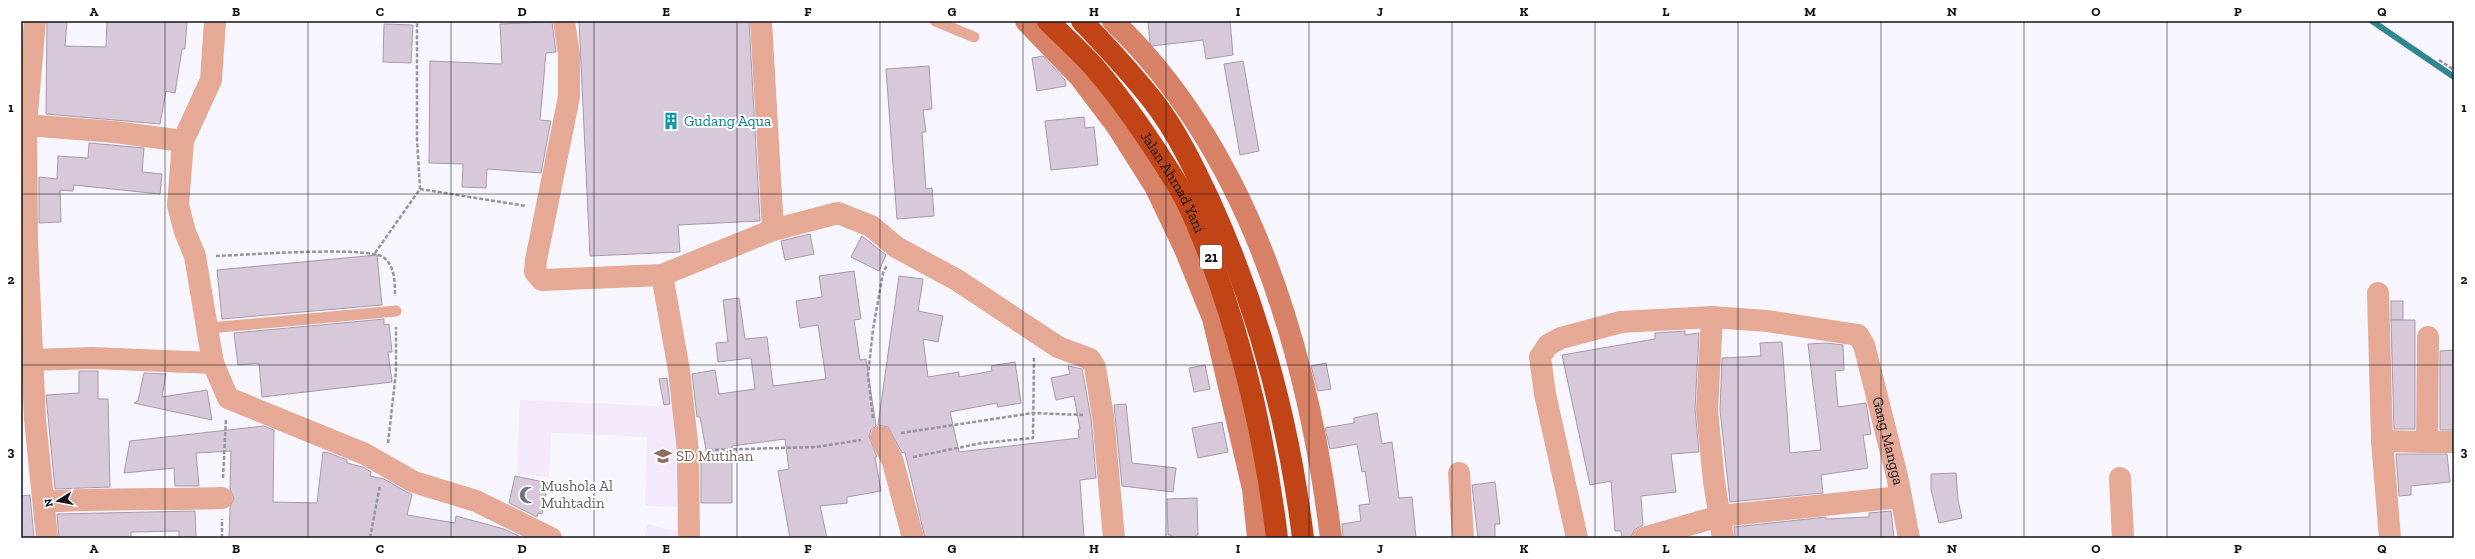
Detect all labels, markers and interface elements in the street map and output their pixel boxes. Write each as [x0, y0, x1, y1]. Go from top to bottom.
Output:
text: A [90, 4, 99, 19]
text: B [232, 4, 240, 19]
text: C [376, 4, 384, 19]
text: D [517, 4, 527, 19]
text: E [662, 4, 670, 19]
text: F [804, 4, 812, 19]
text: G [948, 4, 957, 19]
text: H [1089, 4, 1099, 19]
text: I [1236, 4, 1241, 19]
text: J [1377, 4, 1383, 19]
text: K [1520, 4, 1529, 19]
text: L [1662, 4, 1670, 19]
text: M [1804, 4, 1816, 19]
text: N [1947, 4, 1957, 19]
text: O [2091, 4, 2101, 19]
text: P [2234, 4, 2242, 19]
text: Q [2377, 4, 2387, 19]
text: 1 [8, 100, 14, 115]
text: 1 [2461, 100, 2467, 115]
building icon: Gudang Aqua [661, 111, 681, 131]
place label: Gudang Aqua [684, 112, 771, 130]
street label: Jalan Ahmad Yani [1137, 128, 1209, 235]
road number: 21 [1200, 245, 1222, 269]
text: 2 [8, 272, 15, 287]
text: 2 [2461, 272, 2468, 287]
street label: Gang Mangga [1868, 395, 1908, 487]
text: 3 [8, 444, 15, 459]
text: 3 [2461, 444, 2468, 459]
school or university icon: SD Mutihan [653, 446, 673, 466]
place label: SD Mutihan [676, 447, 754, 465]
place label: Mushola Al Muhtadin [541, 477, 613, 512]
north arrow [38, 481, 78, 521]
mosque icon: Mushola Al Muhtadin [518, 485, 538, 505]
text: N [41, 497, 56, 508]
text: A [90, 541, 99, 556]
text: B [232, 541, 240, 556]
text: C [376, 541, 384, 556]
text: D [517, 541, 527, 556]
text: E [662, 541, 670, 556]
text: F [804, 541, 812, 556]
text: G [948, 541, 957, 556]
text: H [1089, 541, 1099, 556]
text: I [1236, 541, 1241, 556]
text: J [1377, 541, 1383, 556]
text: K [1520, 541, 1529, 556]
text: L [1662, 541, 1670, 556]
text: M [1804, 541, 1816, 556]
text: N [1947, 541, 1957, 556]
text: O [2091, 541, 2101, 556]
text: P [2234, 541, 2242, 556]
text: Q [2377, 541, 2387, 556]

